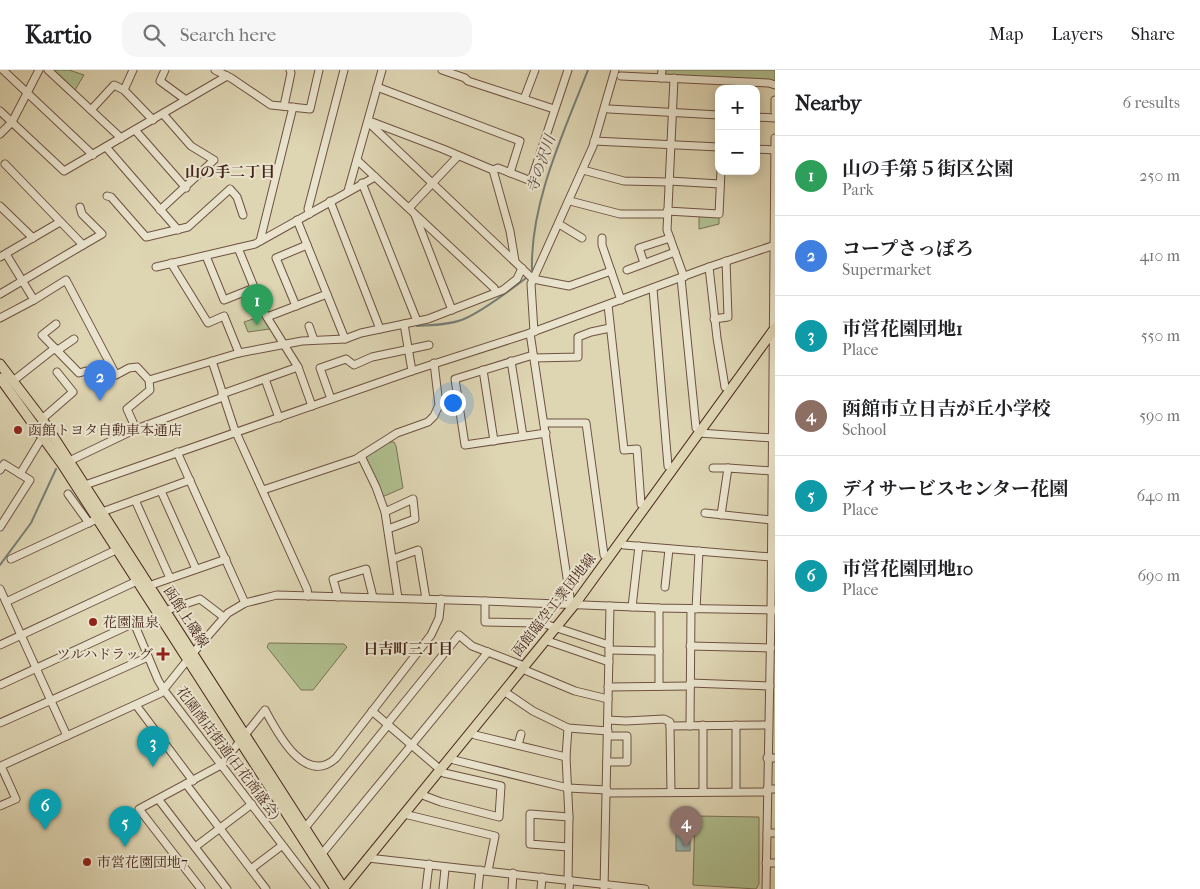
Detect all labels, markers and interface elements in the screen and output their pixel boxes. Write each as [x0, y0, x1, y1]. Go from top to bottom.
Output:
search box [122, 12, 472, 57]
text: Kartio [25, 21, 92, 49]
icon: search [140, 21, 168, 49]
text: Search here [180, 24, 276, 46]
text: Map [989, 24, 1023, 45]
text: Layers [1051, 24, 1103, 45]
text: Share [1131, 24, 1175, 45]
map controls [715, 85, 760, 175]
button: + [715, 85, 760, 130]
text: Nearby [795, 91, 861, 115]
text: 6 results [1122, 93, 1180, 112]
button: − [715, 130, 760, 175]
water label: 寺の沢川 [523, 131, 560, 195]
text: 山の手第５街区公園 [842, 158, 1013, 180]
district label: 山の手二丁目 [185, 163, 275, 181]
text: 1 [808, 166, 814, 185]
text: 250 m [1139, 166, 1180, 185]
text: Park [842, 180, 874, 199]
text: コープさっぽろ [842, 238, 974, 260]
text: 2 [807, 246, 815, 265]
text: 410 m [1139, 246, 1180, 265]
text: Supermarket [842, 260, 932, 279]
pin: 1 [241, 284, 273, 325]
text: 市営花園団地1 [842, 318, 963, 340]
text: 3 [808, 326, 814, 345]
text: 550 m [1141, 326, 1180, 345]
text: Place [842, 340, 878, 359]
pin: 2 [84, 360, 116, 401]
your location [440, 390, 466, 416]
text: 函館市立日吉が丘小学校 [842, 398, 1051, 420]
text: 4 [806, 406, 816, 425]
text: 590 m [1139, 406, 1180, 425]
text: School [842, 420, 887, 439]
place label: 函館トヨタ自動車本通店 [28, 422, 182, 439]
marker: 函館トヨタ自動車本通店 [12, 424, 24, 436]
text: デイサービスセンター花園 [842, 478, 1068, 500]
text: 5 [808, 486, 814, 505]
text: 640 m [1136, 486, 1180, 505]
text: Place [842, 500, 878, 519]
street label: 函館臨空工業団地線 [509, 550, 599, 660]
text: 市営花園団地10 [842, 558, 973, 580]
text: 6 [807, 566, 815, 585]
text: 690 m [1137, 566, 1180, 585]
text: Place [842, 580, 878, 599]
street label: 函館上磯線 [160, 583, 212, 651]
place label: 花園温泉 [103, 614, 159, 631]
marker: 花園温泉 [87, 616, 99, 628]
district label: 日吉町三丁目 [363, 640, 453, 658]
place label: ツルハドラッグ [57, 646, 153, 663]
marker: ツルハドラッグ [157, 648, 169, 660]
street label: 花園商店街通(日花商盛会) [173, 683, 284, 823]
pin: 3 [137, 726, 169, 767]
pin: 6 [29, 789, 61, 830]
pin: 5 [109, 806, 141, 847]
pin: 4 [670, 806, 702, 847]
place label: 市営花園団地7 [97, 854, 188, 871]
marker: 市営花園団地7 [81, 856, 93, 868]

